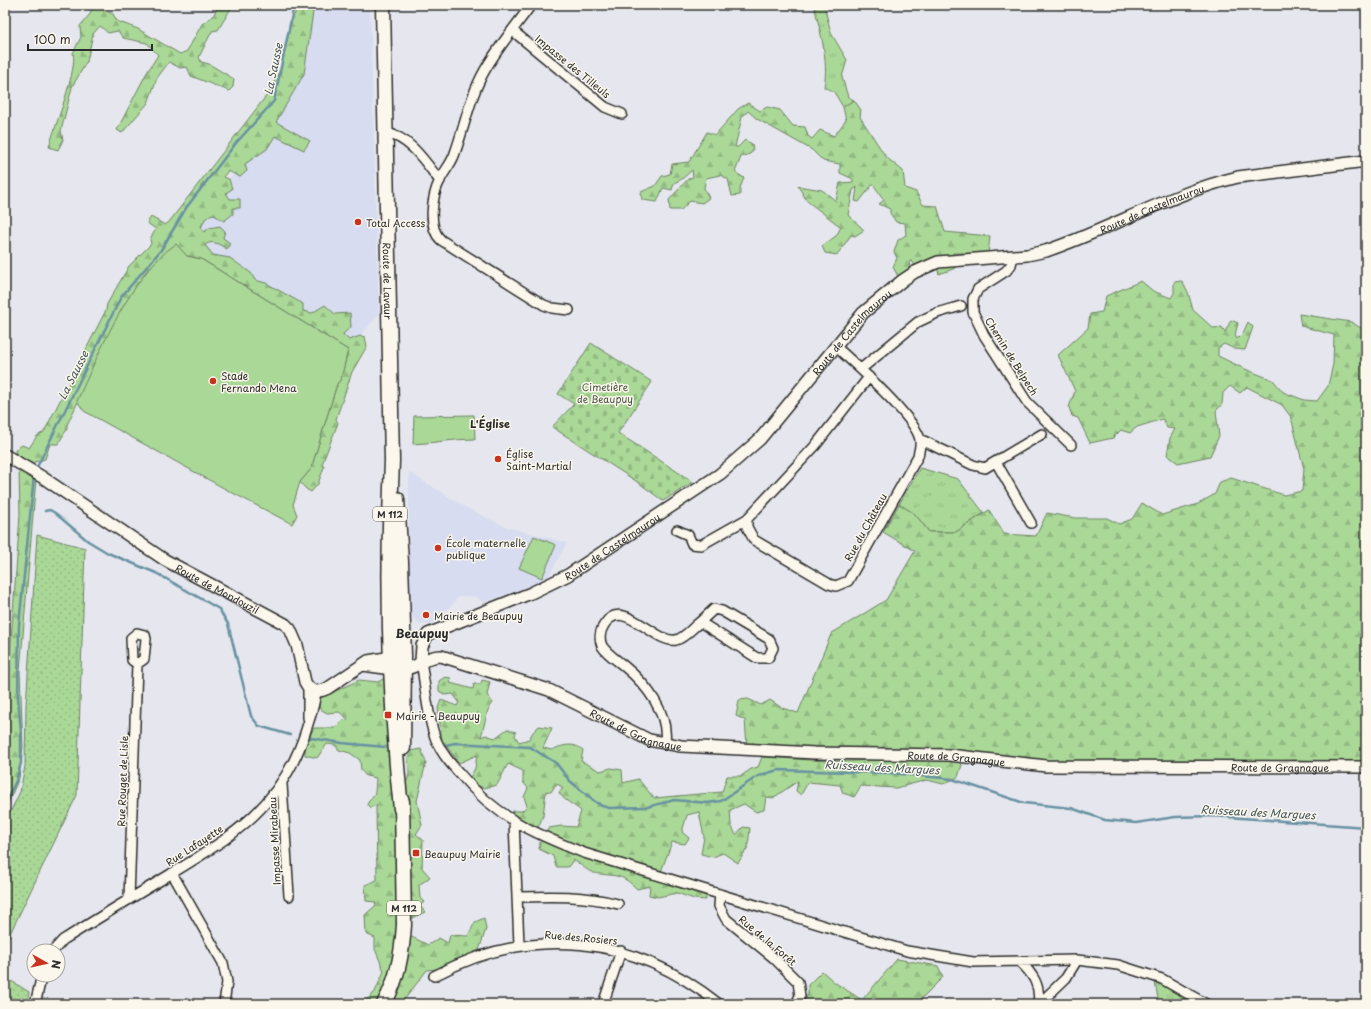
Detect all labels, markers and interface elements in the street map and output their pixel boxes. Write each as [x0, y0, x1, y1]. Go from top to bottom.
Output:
scale bar [28, 26, 152, 52]
text: 100 m [34, 30, 71, 48]
street label: Impasse des Tilleuls [532, 31, 614, 101]
water label: La Sausse [259, 40, 287, 96]
street label: Route de Castelmaurou [1097, 180, 1206, 237]
place label: Total Access [366, 215, 425, 230]
marker: Total Access [353, 217, 363, 227]
street label: Route de Lavaur [380, 242, 397, 320]
street label: Route de Castelmaurou [808, 285, 894, 378]
street label: Chemin de Belpech [982, 314, 1042, 398]
water label: La Sausse [54, 347, 93, 402]
place label: Stade Fernando Mena [221, 368, 297, 395]
marker: Stade Fernando Mena [208, 376, 218, 386]
park label: Cimetière de Beaupuy [577, 379, 633, 406]
district label: L'Église [470, 415, 510, 432]
place label: Église Saint-Martial [506, 446, 572, 473]
marker: Église Saint-Martial [493, 454, 503, 464]
street label: Rue du Château [840, 490, 890, 564]
road number: M 112 [373, 507, 407, 521]
street label: Route de Castelmaurou [562, 509, 663, 583]
place label: École maternelle publique [446, 535, 527, 562]
marker: École maternelle publique [433, 543, 443, 553]
street label: Route de Mondouzil [173, 560, 262, 617]
place label: Mairie de Beaupuy [434, 608, 523, 623]
marker: Mairie de Beaupuy [421, 610, 431, 620]
district label: Beaupuy [395, 624, 449, 642]
street label: Route de Gragnague [588, 704, 684, 754]
place label: Mairie - Beaupuy [396, 708, 480, 723]
marker: Mairie - Beaupuy [383, 710, 393, 720]
street label: Rue Rouget de Lisle [113, 735, 131, 827]
street label: Route de Gragnague [907, 747, 1007, 769]
water label: Ruisseau des Margues [824, 756, 941, 779]
street label: Route de Gragnague [1231, 759, 1329, 774]
street label: Impasse Mirabeau [264, 797, 284, 885]
water label: Ruisseau des Margues [1200, 801, 1317, 824]
street label: Rue Lafayette [162, 821, 226, 870]
place label: Beaupuy Mairie [424, 846, 501, 861]
marker: Beaupuy Mairie [411, 848, 421, 858]
road number: M 112 [387, 901, 421, 915]
street label: Rue de la Forêt [736, 911, 800, 969]
street label: Rue des Rosiers [544, 926, 618, 948]
north arrow [26, 943, 66, 983]
text: N [47, 959, 65, 970]

